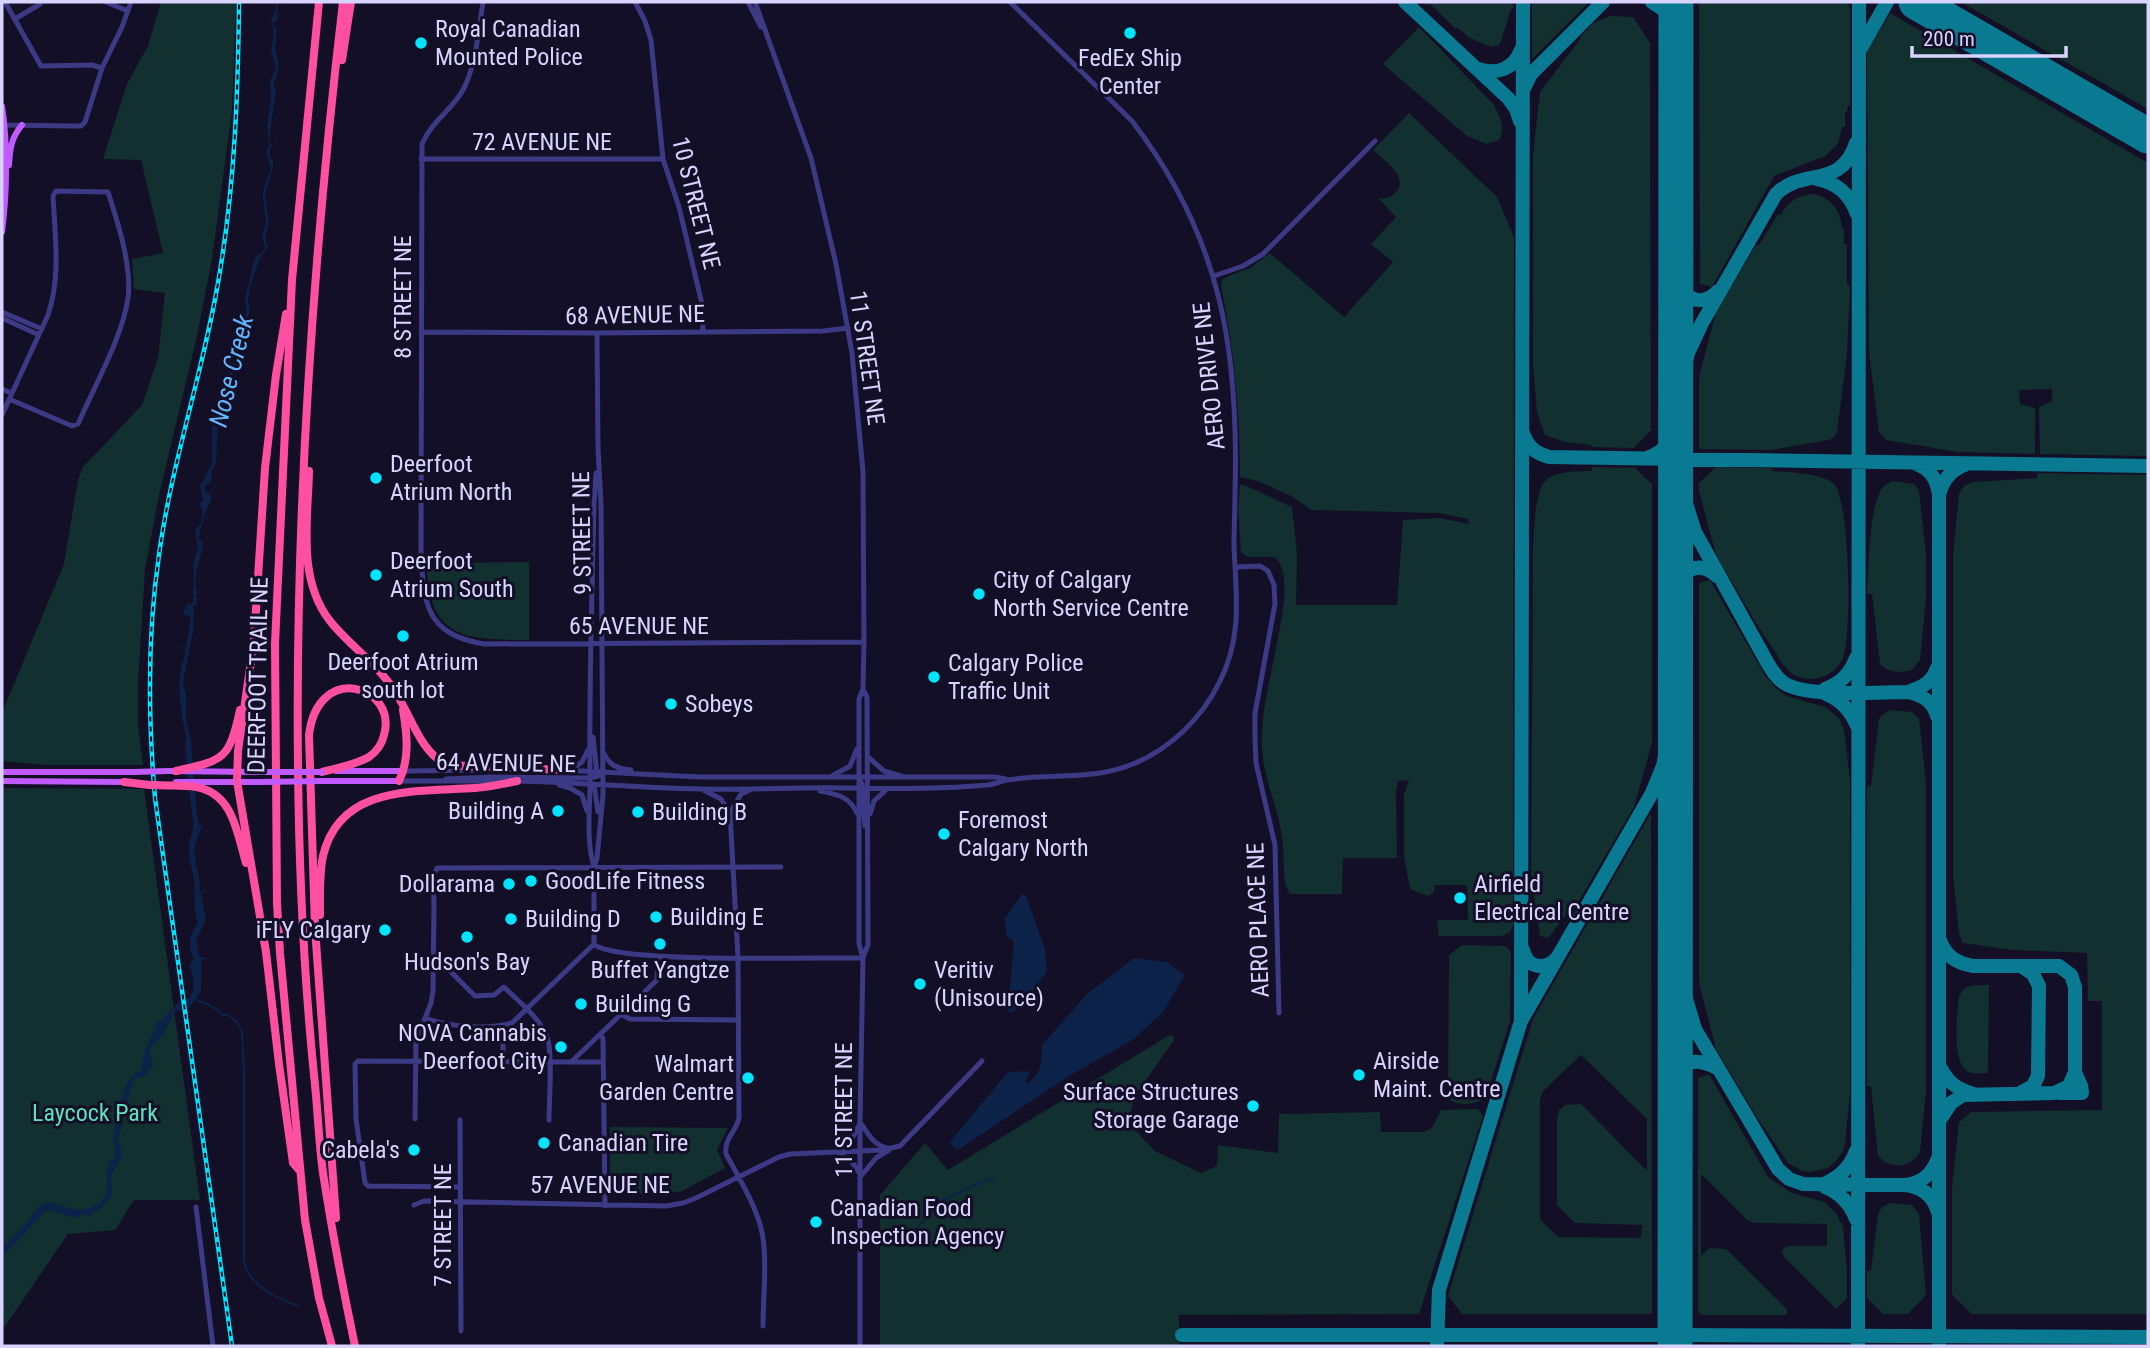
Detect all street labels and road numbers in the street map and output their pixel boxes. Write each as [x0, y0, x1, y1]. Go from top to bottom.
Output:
street label: 72 AVENUE NE [472, 128, 612, 156]
street label: 10 STREET NE [666, 134, 726, 272]
street label: 8 STREET NE [389, 235, 417, 359]
street label: 11 STREET NE [844, 289, 890, 427]
street label: 68 AVENUE NE [565, 300, 705, 330]
street label: AERO DRIVE NE [1187, 301, 1231, 451]
street label: 9 STREET NE [567, 471, 597, 595]
street label: DEERFOOT TRAIL NE [242, 577, 274, 773]
street label: 65 AVENUE NE [569, 612, 709, 640]
street label: 64 AVENUE NE [436, 748, 576, 778]
street label: AERO PLACE NE [1241, 842, 1275, 998]
street label: 11 STREET NE [830, 1042, 858, 1178]
street label: 7 STREET NE [429, 1163, 457, 1287]
street label: 57 AVENUE NE [530, 1171, 670, 1199]

